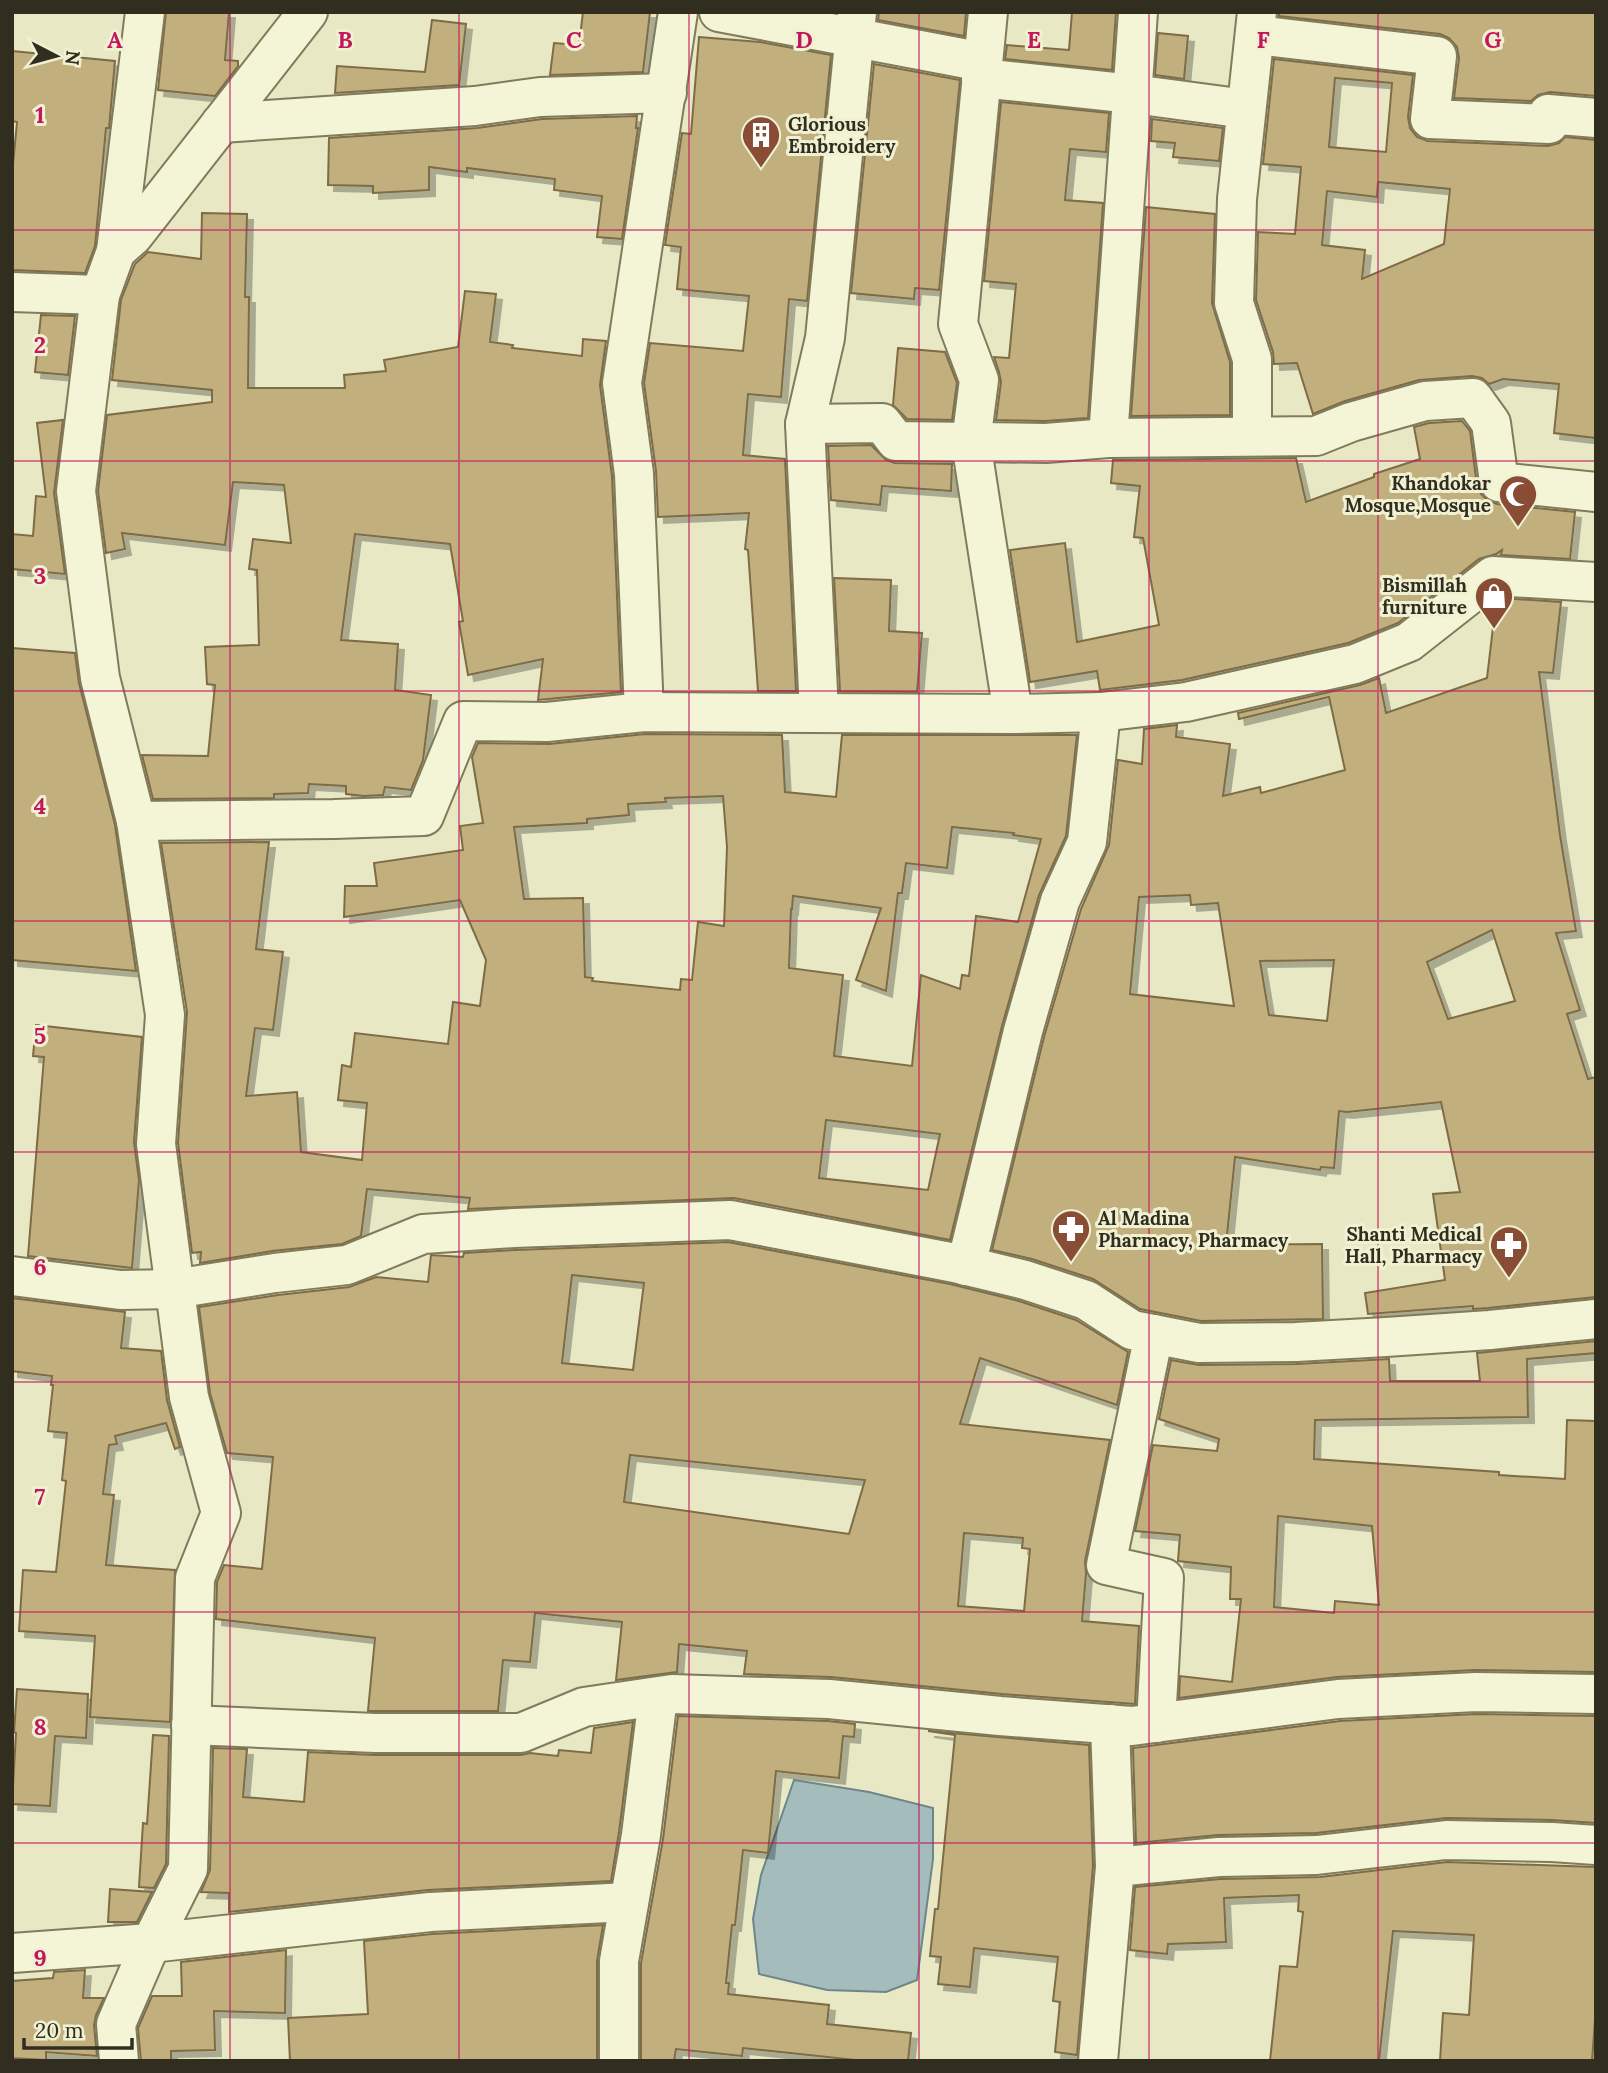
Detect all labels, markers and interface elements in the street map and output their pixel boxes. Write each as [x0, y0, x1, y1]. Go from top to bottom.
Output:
north arrow [21, 21, 91, 91]
text: A [107, 25, 123, 54]
text: B [337, 25, 353, 54]
text: C [566, 25, 582, 54]
text: D [795, 25, 813, 54]
text: E [1027, 25, 1041, 54]
text: F [1256, 25, 1270, 54]
text: G [1484, 25, 1502, 54]
text: N [60, 49, 86, 67]
text: 1 [35, 100, 45, 129]
place label: Glorious Embroidery [788, 112, 896, 158]
building icon: Glorious Embroidery [740, 114, 782, 169]
text: 2 [34, 330, 46, 359]
place label: Khandokar Mosque,Mosque [1345, 471, 1491, 517]
mosque icon: Khandokar Mosque,Mosque [1497, 473, 1539, 528]
text: 3 [34, 561, 46, 590]
place label: Bismillah furniture [1382, 573, 1467, 619]
shop icon: Bismillah furniture [1473, 575, 1515, 630]
text: 4 [34, 791, 46, 820]
text: 5 [34, 1021, 46, 1050]
place label: Al Madina Pharmacy, Pharmacy [1098, 1206, 1289, 1252]
pharmacy icon: Al Madina Pharmacy, Pharmacy [1050, 1208, 1092, 1263]
place label: Shanti Medical Hall, Pharmacy [1345, 1222, 1483, 1268]
pharmacy icon: Shanti Medical Hall, Pharmacy [1488, 1224, 1530, 1279]
text: 6 [33, 1252, 47, 1281]
text: 7 [35, 1482, 46, 1511]
text: 8 [33, 1712, 47, 1741]
text: 9 [33, 1943, 47, 1972]
scale bar [24, 2007, 133, 2050]
text: 20 m [35, 2017, 84, 2044]

